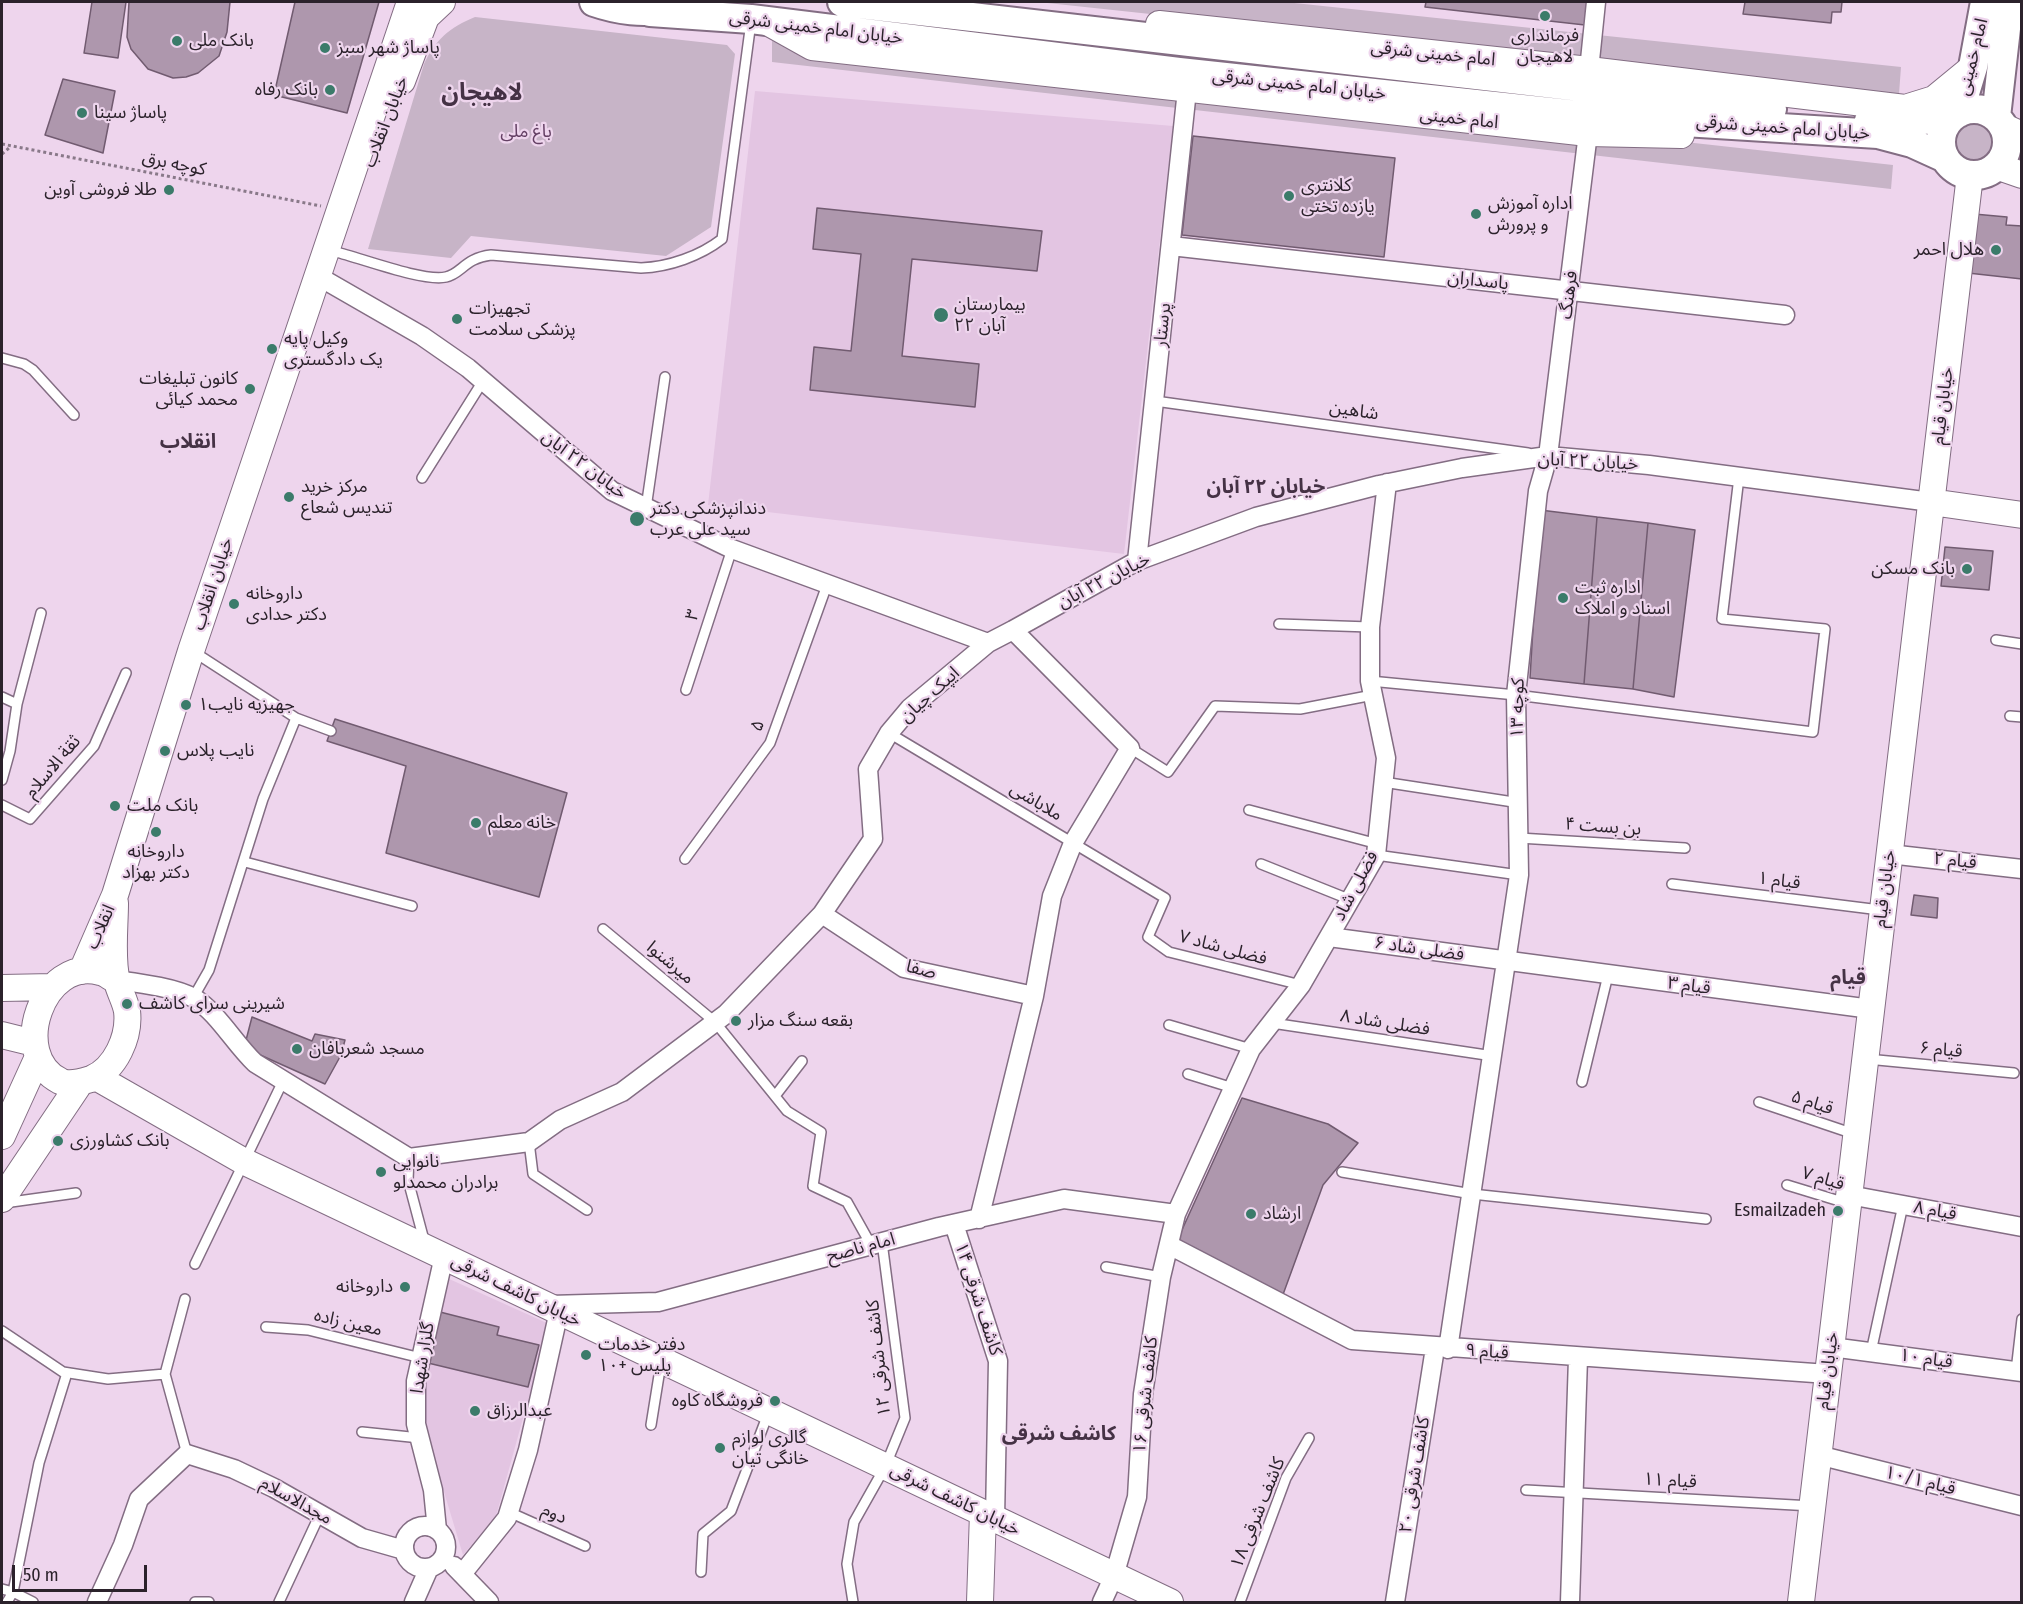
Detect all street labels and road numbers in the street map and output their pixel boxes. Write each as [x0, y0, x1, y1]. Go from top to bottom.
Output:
street label: خیابان امام خمینی شرقی [728, 7, 904, 49]
street label: امام خمینی [1953, 16, 1993, 98]
street label: امام خمینی شرقی [1370, 37, 1496, 71]
street label: خیابان امام خمینی شرقی [1211, 65, 1387, 105]
street label: خیابان انقلاب [359, 73, 413, 171]
street label: امام خمینی [1419, 104, 1499, 134]
street label: خیابان امام خمینی شرقی [1695, 111, 1871, 145]
street label: کوچه برق [140, 147, 208, 181]
street label: پاسداران [1446, 267, 1510, 295]
street label: فرهنگ [1555, 270, 1583, 320]
street label: پرستار [1150, 302, 1176, 348]
street label: خیابان قیام [1928, 366, 1958, 446]
street label: شاهین [1328, 397, 1380, 425]
street label: خیابان ۲۲ آبان [537, 426, 631, 504]
street label: خیابان ۲۲ آبان [1537, 449, 1639, 475]
street label: خیابان انقلاب [188, 535, 238, 633]
street label: خیابان ۲۲ آبان [1054, 549, 1154, 613]
street label: ۳ [681, 607, 705, 623]
street label: ایپک چیان [896, 663, 964, 727]
street label: کوچه ۱۳ [1507, 678, 1529, 738]
street label: ۵ [746, 717, 770, 735]
street label: ثقة‌ الاسلام [20, 731, 86, 803]
street label: ملاباشی [1006, 778, 1066, 826]
street label: بن بست ۴ [1564, 814, 1642, 840]
street label: فضلی شاد [1329, 847, 1383, 925]
street label: قیام ۲ [1932, 848, 1978, 874]
street label: خیابان قیام [1870, 849, 1900, 929]
street label: قیام ۱ [1756, 868, 1802, 894]
street label: انقلاب [82, 901, 120, 953]
street label: فضلی شاد ۷ [1177, 926, 1269, 970]
street label: فضلی شاد ۶ [1373, 932, 1465, 966]
street label: میرشنوا [642, 937, 698, 989]
street label: صفا [904, 956, 938, 984]
street label: قیام ۳ [1666, 972, 1712, 1000]
street label: فضلی شاد ۸ [1339, 1005, 1431, 1041]
street label: قیام ۶ [1919, 1037, 1963, 1063]
street label: قیام ۵ [1788, 1086, 1836, 1120]
street label: قیام ۷ [1799, 1162, 1847, 1196]
street label: قیام ۸ [1912, 1197, 1958, 1225]
street label: امام ناصح [824, 1229, 898, 1267]
street label: کاشف شرقی ۱۴ [950, 1240, 1006, 1358]
street label: خیابان کاشف شرقی [447, 1250, 585, 1332]
street label: کاشف شرقی ۱۲ [862, 1298, 896, 1418]
street label: معین زاده [312, 1305, 384, 1341]
street label: گلزار شهدا [407, 1321, 439, 1395]
street label: خیابان قیام [1813, 1331, 1843, 1411]
street label: کاشف شرقی ۱۶ [1129, 1335, 1163, 1455]
street label: قیام ۹ [1465, 1340, 1509, 1364]
street label: قیام ۱۰ [1898, 1345, 1954, 1373]
street label: کاشف شرقی ۲۰ [1395, 1415, 1435, 1535]
street label: کاشف شرقی ۱۸ [1226, 1454, 1290, 1572]
street label: خیابان کاشف شرقی [886, 1459, 1024, 1541]
street label: قیام ۱۰/۱ [1882, 1462, 1958, 1500]
street label: قیام ۱۱ [1643, 1469, 1697, 1493]
street label: مجدالاسلام [256, 1472, 336, 1530]
street label: دوم [538, 1499, 570, 1529]

